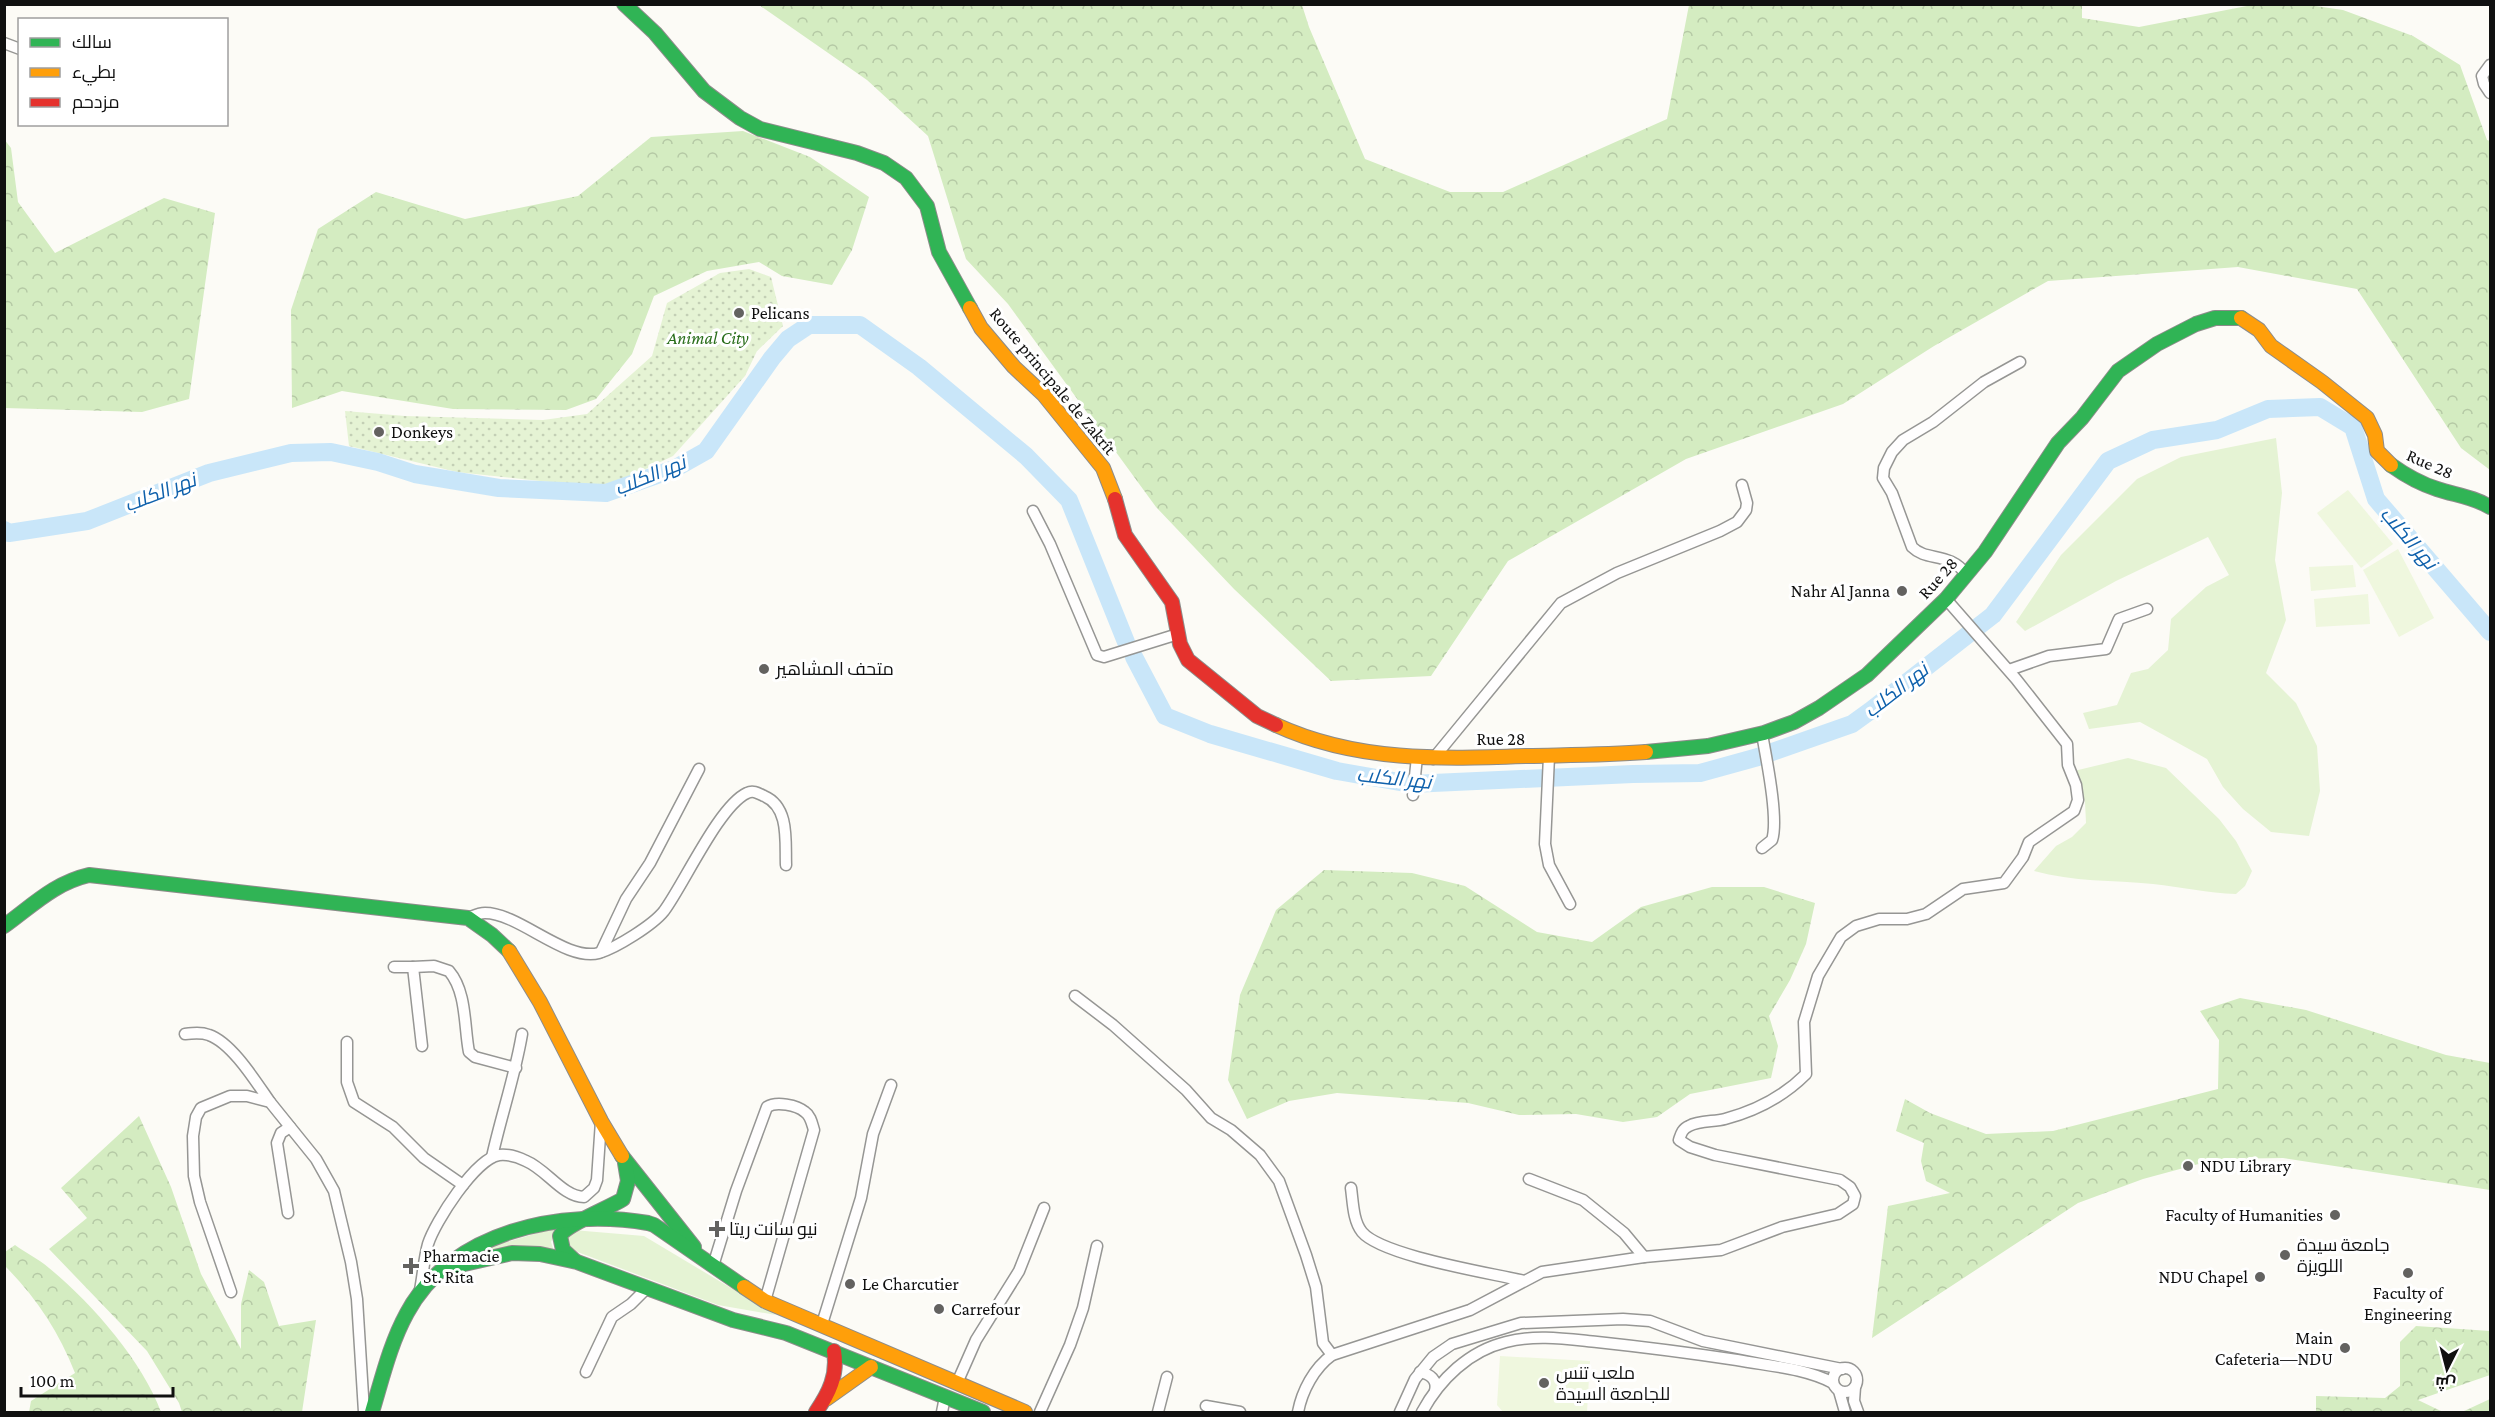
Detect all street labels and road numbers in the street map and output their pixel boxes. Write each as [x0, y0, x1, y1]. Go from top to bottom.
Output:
street label: Route principale de Zakrît [986, 303, 1121, 459]
street label: Rue 28 [2404, 445, 2456, 483]
street label: Rue 28 [1914, 553, 1962, 603]
street label: Rue 28 [1477, 729, 1525, 749]

